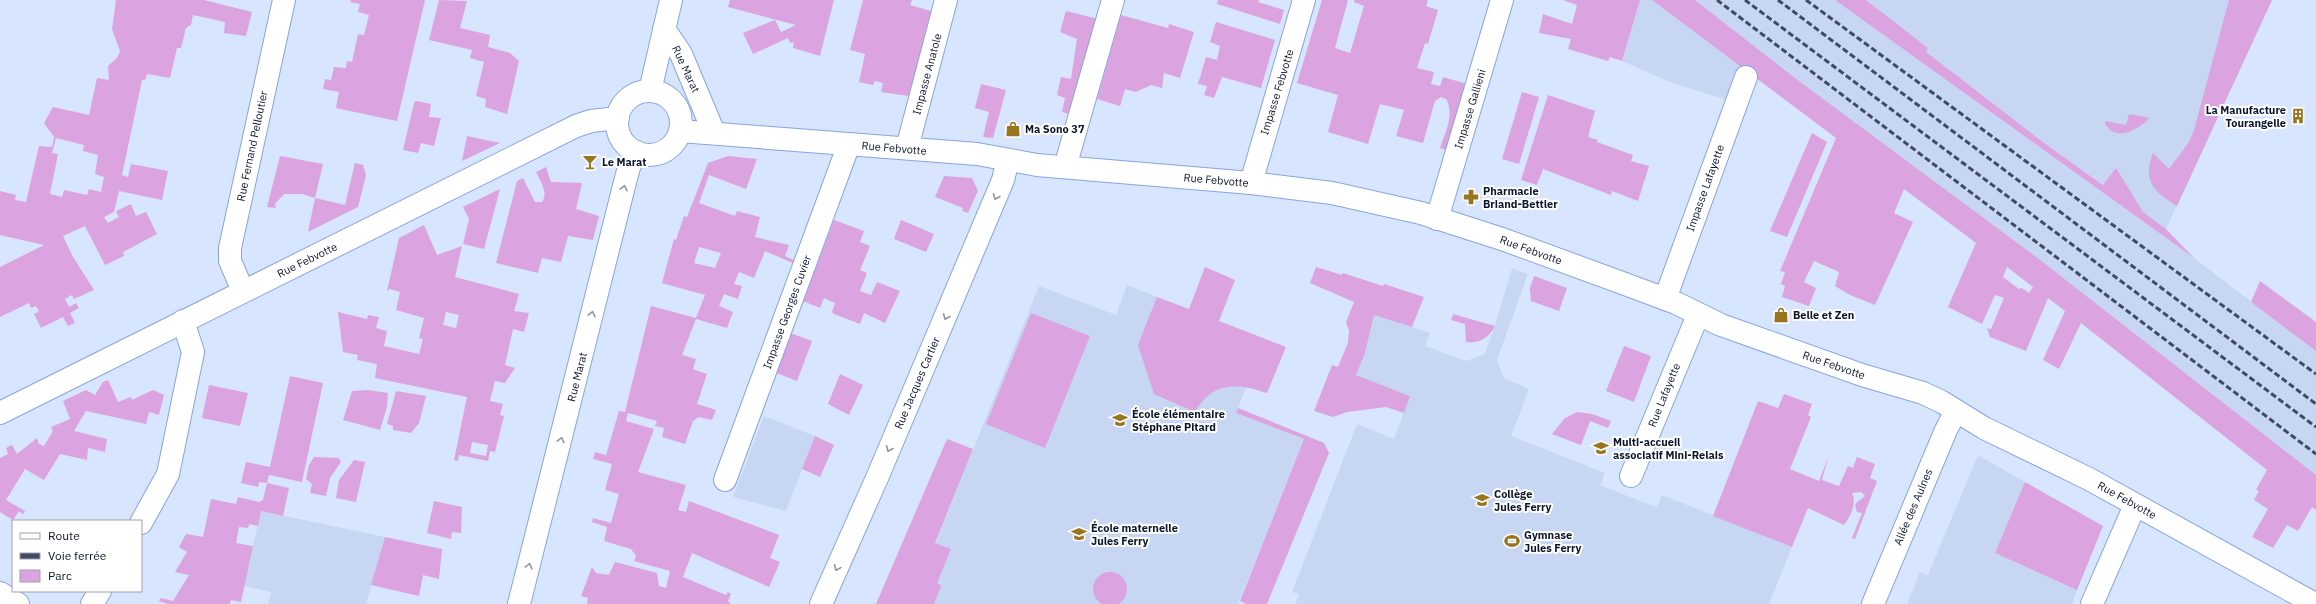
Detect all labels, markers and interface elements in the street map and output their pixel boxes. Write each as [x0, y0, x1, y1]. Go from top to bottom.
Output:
street label: Impasse Anatole [909, 32, 945, 116]
street label: Rue Marat [669, 43, 703, 95]
street label: Impasse Febvotte [1257, 47, 1297, 137]
street label: Impasse Gallieni [1451, 67, 1489, 151]
street label: Rue Fernand Pelloutier [233, 89, 271, 203]
place label: La Manufacture Tourangelle [2206, 103, 2286, 130]
building icon: La Manufacture Tourangelle [2289, 107, 2307, 125]
shop icon: Ma Sono 37 [1004, 120, 1022, 138]
place label: Ma Sono 37 [1025, 122, 1085, 136]
street label: Rue Febvotte [861, 138, 927, 158]
street label: Impasse Lafayette [1683, 143, 1727, 233]
bar icon: Le Marat [581, 153, 599, 171]
place label: Le Marat [602, 155, 646, 169]
street label: Rue Febvotte [1183, 170, 1249, 190]
place label: Pharmacie Briand-Bettler [1483, 184, 1558, 211]
one-way arrow [619, 185, 627, 191]
pharmacy icon: Pharmacie Briand-Bettler [1462, 188, 1480, 206]
one-way arrow [993, 193, 1001, 200]
street label: Rue Febvotte [1498, 232, 1564, 268]
street label: Rue Febvotte [275, 239, 339, 281]
street label: Impasse Georges Cuvier [760, 253, 814, 371]
shop icon: Belle et Zen [1772, 306, 1790, 324]
place label: Belle et Zen [1793, 308, 1854, 322]
one-way arrow [588, 311, 596, 317]
one-way arrow [942, 313, 950, 320]
street label: Rue Jacques Cartier [891, 335, 943, 431]
street label: Rue Febvotte [1801, 348, 1867, 382]
street label: Rue Marat [564, 351, 590, 403]
street label: Rue Lafayette [1645, 361, 1683, 429]
place label: École élémentaire Stéphane Pitard [1132, 406, 1225, 434]
school or university icon: École élémentaire Stéphane Pitard [1111, 411, 1129, 429]
place label: Multi-accueil associatif Mini-Relais [1613, 435, 1724, 462]
one-way arrow [556, 437, 565, 444]
school or university icon: Multi-accueil associatif Mini-Relais [1592, 439, 1610, 457]
one-way arrow [886, 446, 894, 453]
street label: Allée des Aulnes [1891, 467, 1935, 547]
street label: Rue Febvotte [2095, 478, 2159, 522]
place label: Collège Jules Ferry [1494, 487, 1552, 514]
school or university icon: Collège Jules Ferry [1473, 491, 1491, 509]
legend [12, 520, 142, 592]
place label: École maternelle Jules Ferry [1091, 520, 1178, 548]
school or university icon: École maternelle Jules Ferry [1070, 525, 1088, 543]
text: Route [48, 528, 80, 543]
place label: Gymnase Jules Ferry [1524, 528, 1582, 555]
sports icon: Gymnase Jules Ferry [1503, 532, 1521, 550]
text: Voie ferrée [48, 548, 107, 563]
one-way arrow [524, 563, 533, 570]
one-way arrow [834, 564, 842, 572]
text: Parc [48, 568, 72, 583]

